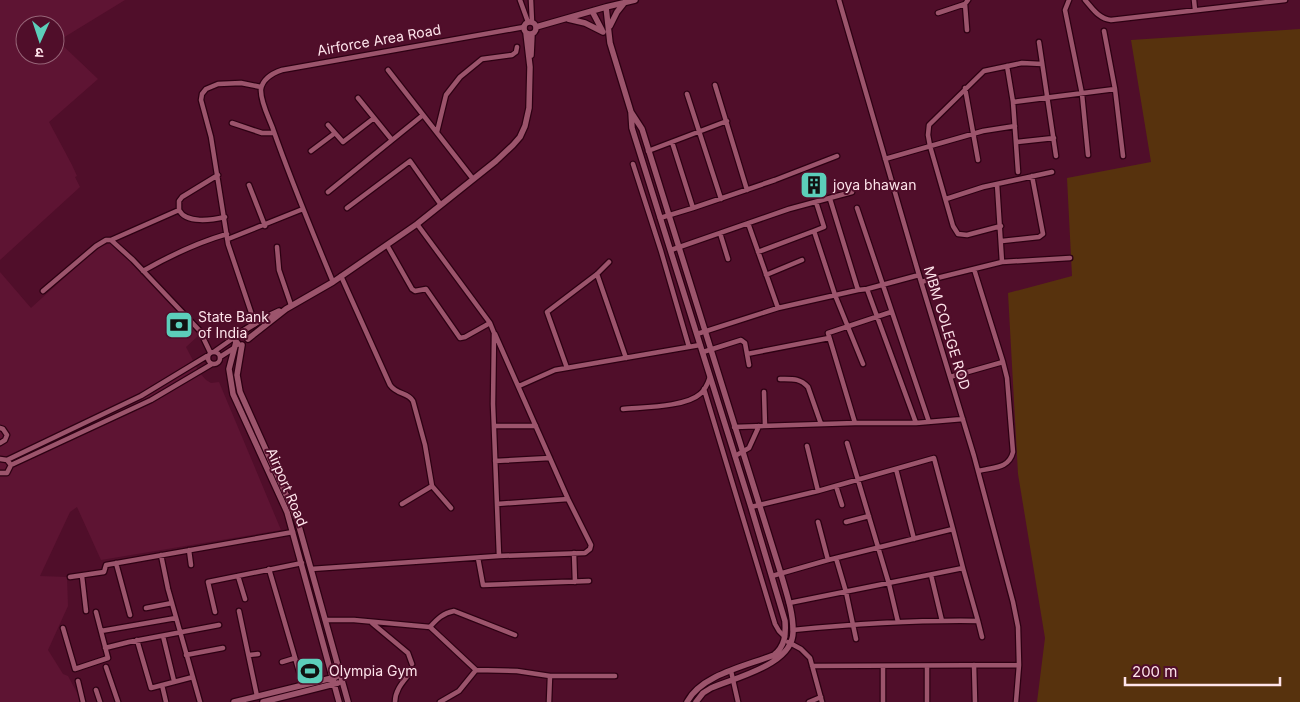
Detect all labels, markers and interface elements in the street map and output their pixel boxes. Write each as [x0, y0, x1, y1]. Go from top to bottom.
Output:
north arrow [15, 15, 65, 65]
street label: Airforce Area Road [316, 20, 442, 59]
text: उ [34, 45, 44, 62]
building icon: joya bhawan [799, 170, 829, 200]
place label: joya bhawan [832, 176, 916, 193]
street label: MBM COLEGE ROD [921, 264, 974, 392]
place label: State Bank of India [198, 308, 269, 341]
bank icon: State Bank of India [164, 310, 194, 340]
street label: Airport Road [263, 445, 312, 528]
scale bar [1125, 654, 1280, 686]
sports icon: Olympia Gym [295, 656, 325, 686]
place label: Olympia Gym [329, 662, 418, 679]
text: 200 m [1132, 662, 1177, 681]

